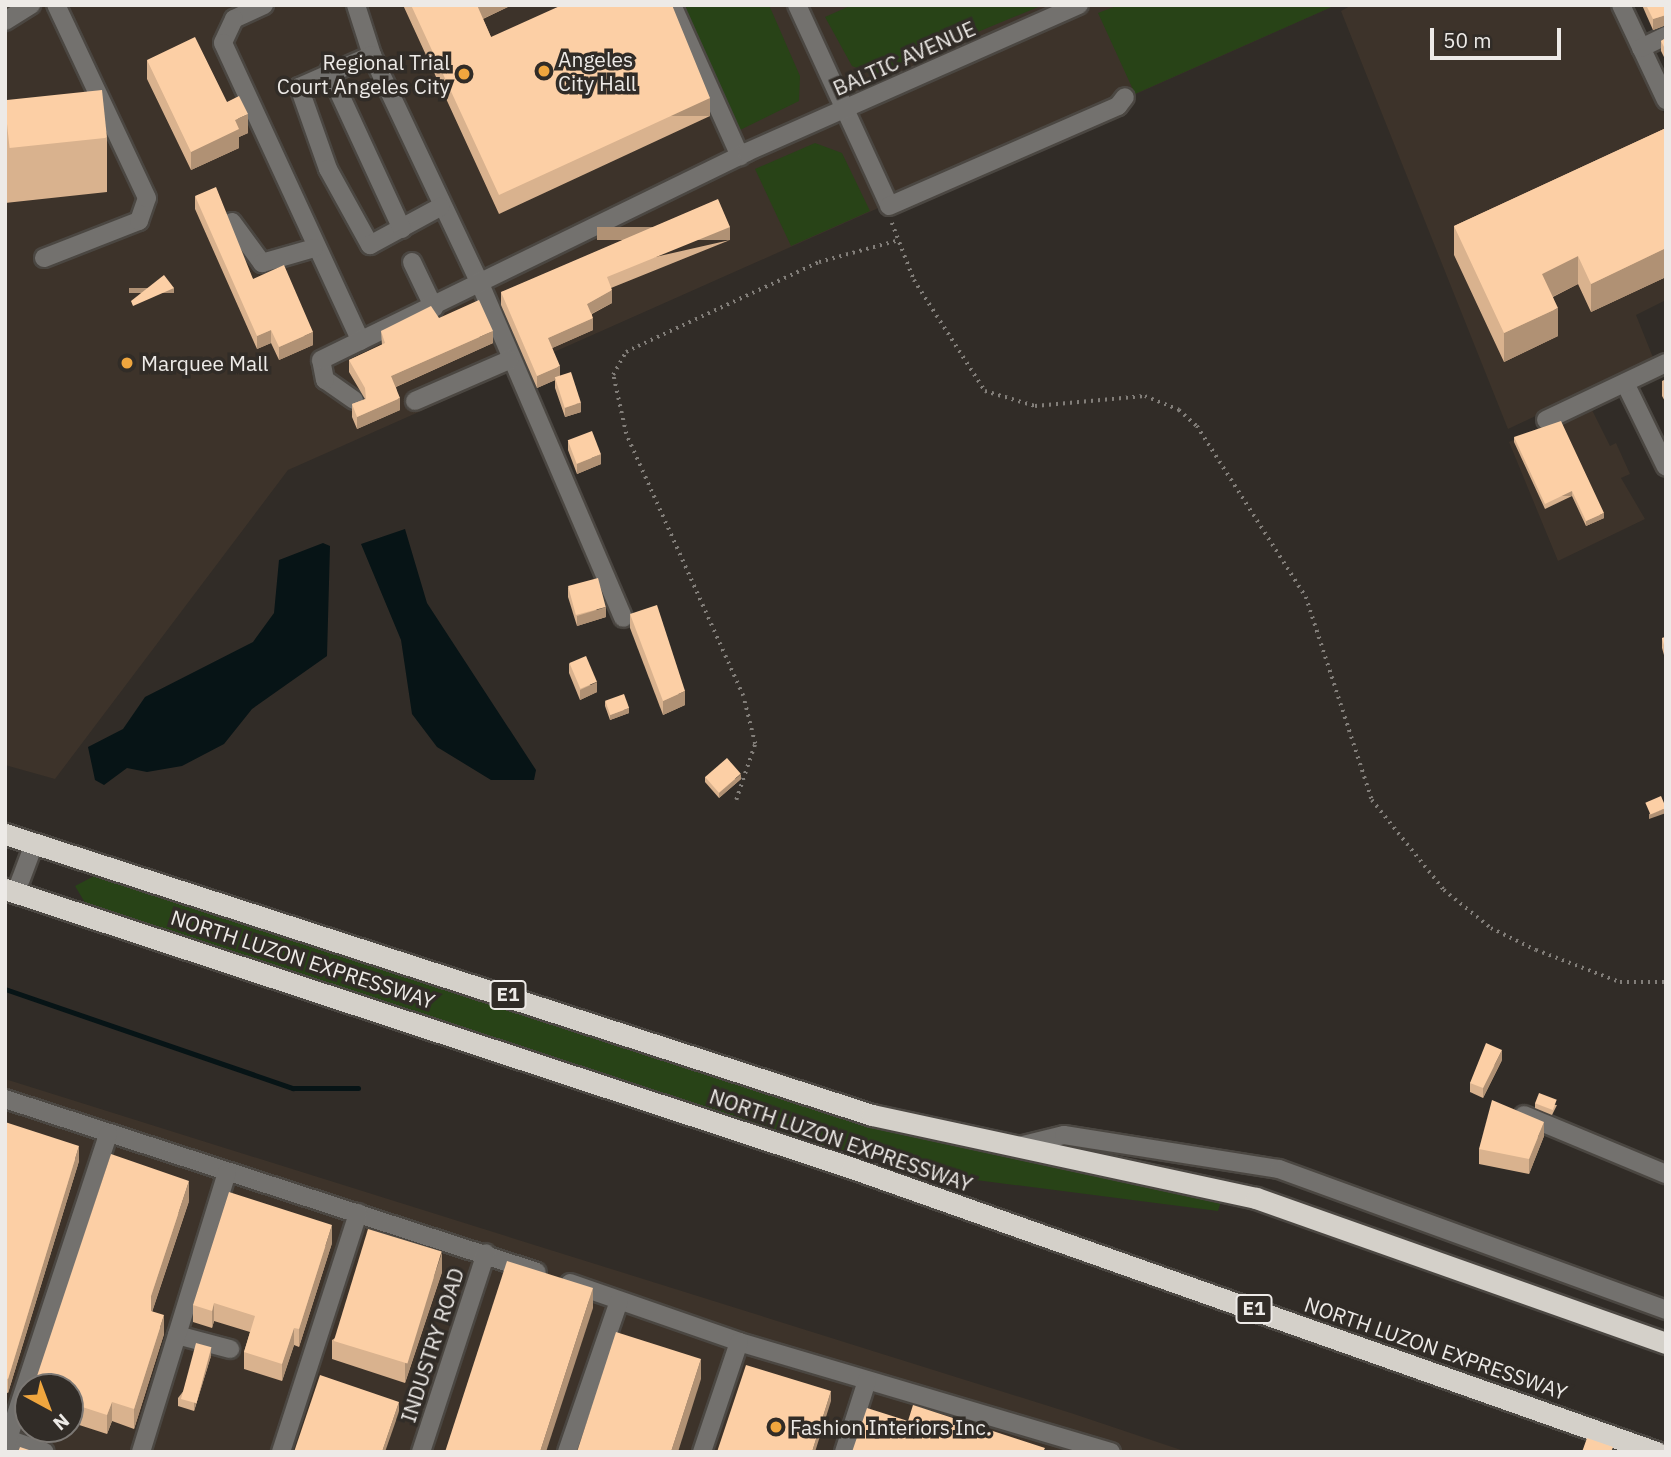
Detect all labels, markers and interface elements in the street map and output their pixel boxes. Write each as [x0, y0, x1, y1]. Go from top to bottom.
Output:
scale bar [1433, 14, 1564, 58]
street label: BALTIC AVENUE [829, 15, 979, 101]
text: 50 m [1443, 26, 1492, 54]
place label: Angeles City Hall [558, 46, 636, 96]
place label: Regional Trial Court Angeles City [277, 49, 450, 99]
marker: Angeles City Hall [536, 63, 552, 79]
marker: Regional Trial Court Angeles City [456, 66, 472, 82]
place label: Marquee Mall [141, 350, 269, 376]
marker: Marquee Mall [119, 355, 135, 371]
street label: NORTH LUZON EXPRESSWAY [168, 904, 438, 1014]
road number: E1 [489, 979, 527, 1010]
street label: NORTH LUZON EXPRESSWAY [706, 1083, 976, 1197]
street label: INDUSTRY ROAD [395, 1265, 469, 1425]
street label: NORTH LUZON EXPRESSWAY [1301, 1291, 1571, 1405]
road number: E1 [1235, 1294, 1273, 1324]
north arrow [14, 1373, 84, 1443]
text: N [48, 1409, 75, 1436]
place label: Fashion Interiors Inc. [790, 1414, 992, 1440]
marker: Fashion Interiors Inc. [768, 1419, 784, 1435]

